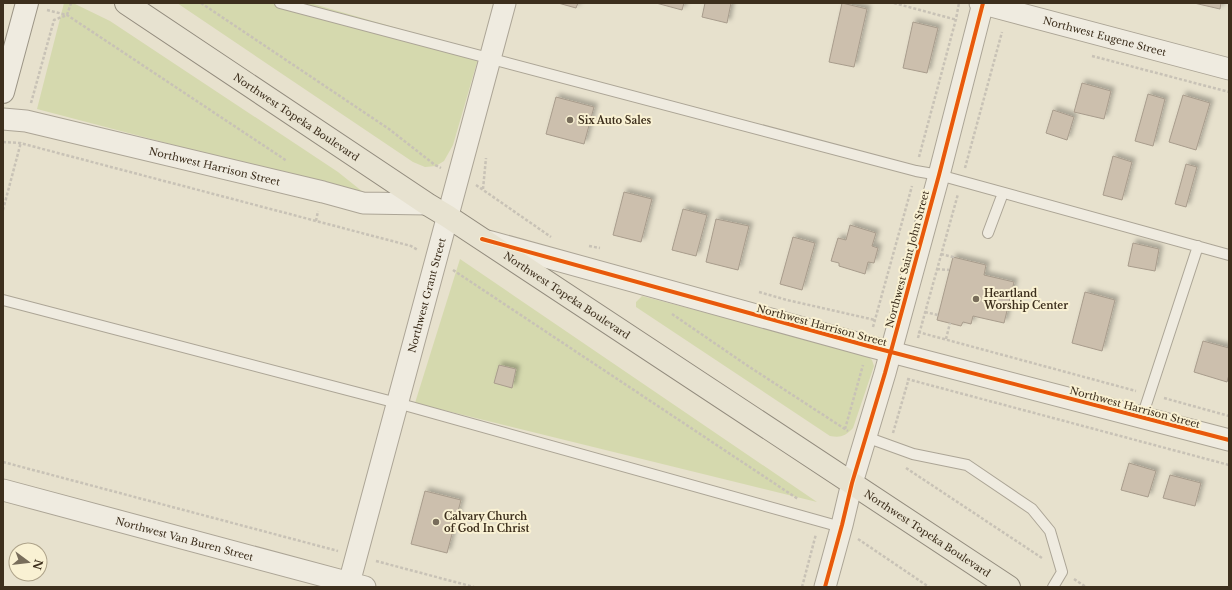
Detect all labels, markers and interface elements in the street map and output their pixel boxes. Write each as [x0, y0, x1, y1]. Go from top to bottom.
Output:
street label: Northwest Eugene Street [1041, 14, 1168, 59]
street label: Northwest Topeka Boulevard [231, 71, 362, 164]
place label: Six Auto Sales [578, 114, 652, 127]
marker: Six Auto Sales [565, 115, 575, 125]
street label: Northwest Harrison Street [148, 145, 282, 189]
street label: Northwest Saint John Street [883, 189, 932, 329]
street label: Northwest Grant Street [405, 236, 449, 354]
street label: Northwest Topeka Boulevard [501, 249, 633, 342]
place label: Heartland Worship Center [983, 287, 1068, 312]
marker: Heartland Worship Center [971, 294, 981, 304]
street label: Northwest Harrison Street [755, 302, 889, 349]
street label: Northwest Harrison Street [1068, 384, 1202, 431]
street label: Northwest Topeka Boulevard [862, 487, 993, 580]
place label: Calvary Church of God In Christ [444, 510, 529, 535]
street label: Northwest Van Buren Street [114, 514, 255, 564]
marker: Calvary Church of God In Christ [431, 517, 441, 527]
north arrow [8, 542, 48, 582]
text: N [29, 558, 46, 572]

